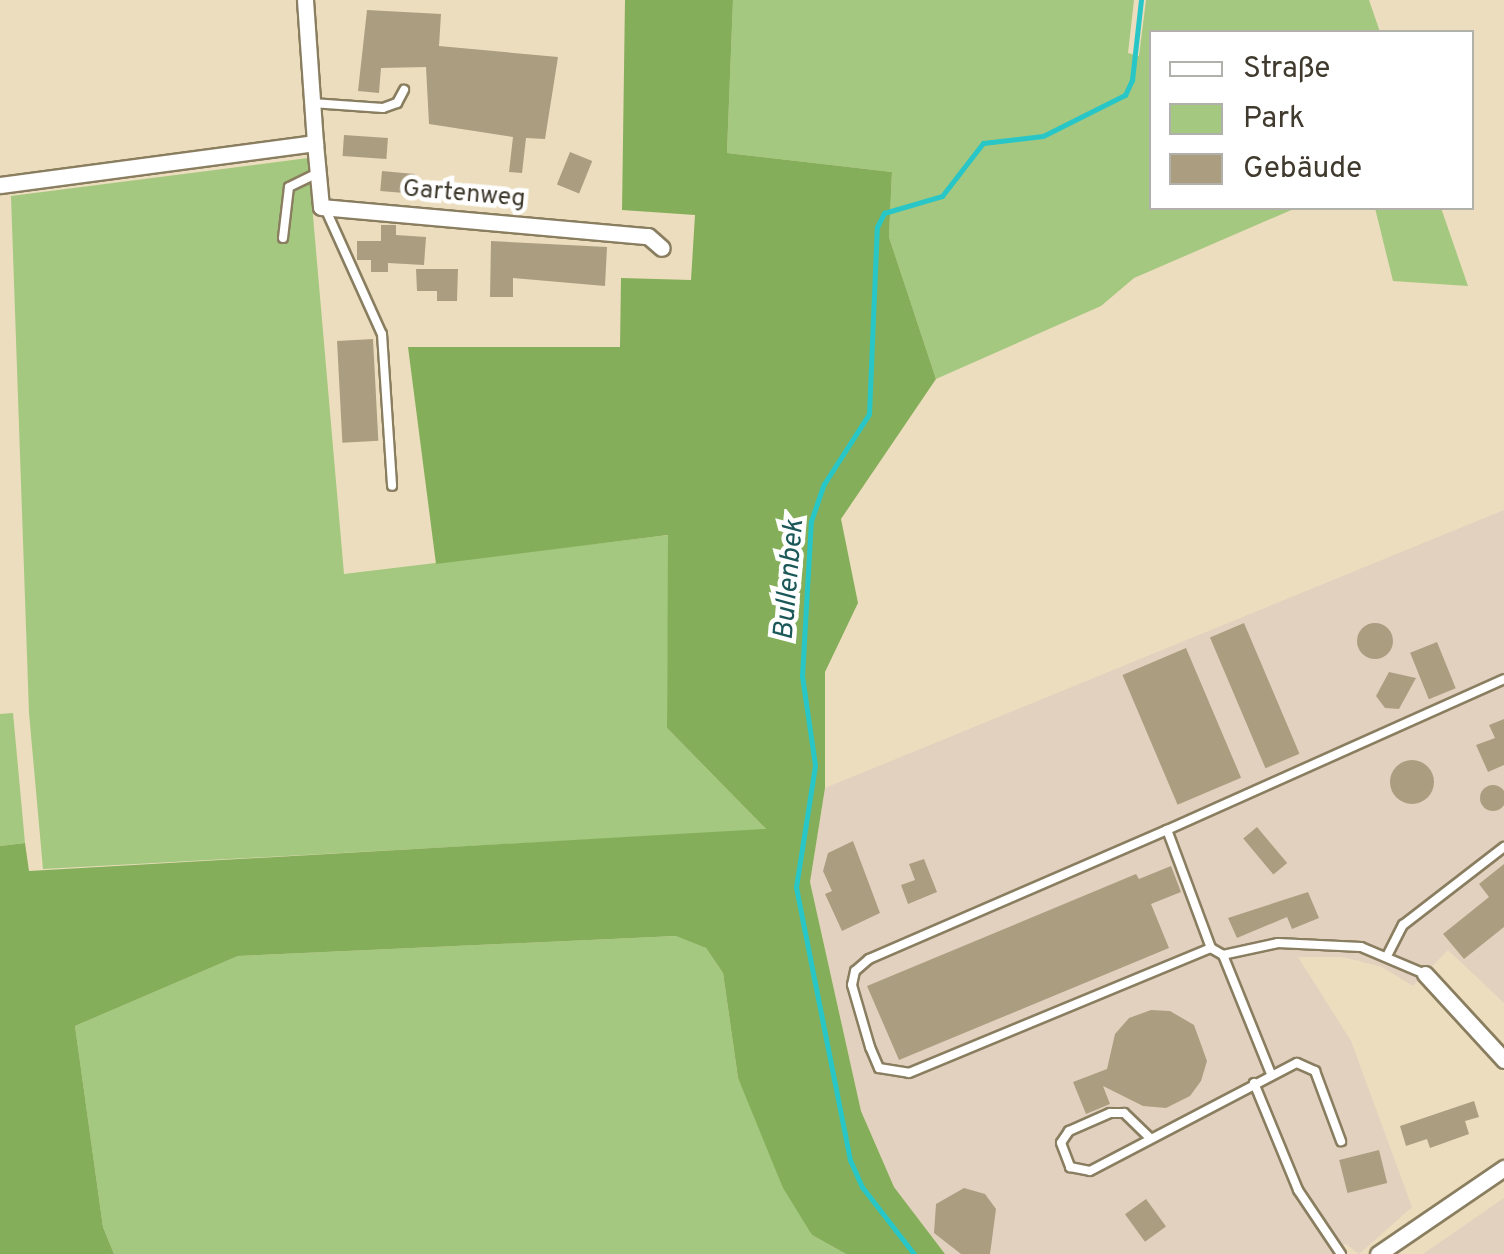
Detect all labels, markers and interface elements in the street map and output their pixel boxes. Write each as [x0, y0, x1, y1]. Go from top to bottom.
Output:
legend [1149, 30, 1474, 210]
text: Straße [1243, 51, 1330, 88]
text: Park [1243, 101, 1305, 138]
text: Gebäude [1243, 151, 1362, 188]
street label: Gartenweg [401, 175, 527, 215]
water label: Bullenbek [768, 518, 812, 642]

